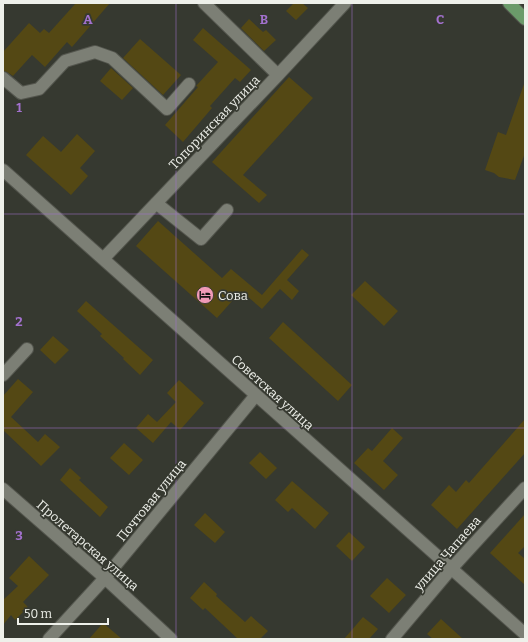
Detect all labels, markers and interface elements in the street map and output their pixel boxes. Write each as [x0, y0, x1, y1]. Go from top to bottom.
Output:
text: A [83, 12, 93, 27]
text: B [260, 12, 268, 27]
text: C [436, 12, 444, 27]
street label: Топоринская улица [166, 72, 263, 172]
text: 1 [16, 100, 22, 115]
hotel icon: Сова [195, 285, 215, 305]
place label: Сова [218, 288, 248, 303]
text: 2 [15, 314, 23, 329]
street label: Советская улица [229, 352, 317, 433]
street label: Почтовая улица [114, 456, 189, 544]
street label: Пролетарская улица [34, 497, 142, 594]
street label: улица Чапаева [410, 513, 484, 595]
text: 3 [15, 528, 23, 543]
scale bar [18, 600, 108, 626]
text: 50 m [24, 607, 53, 621]

